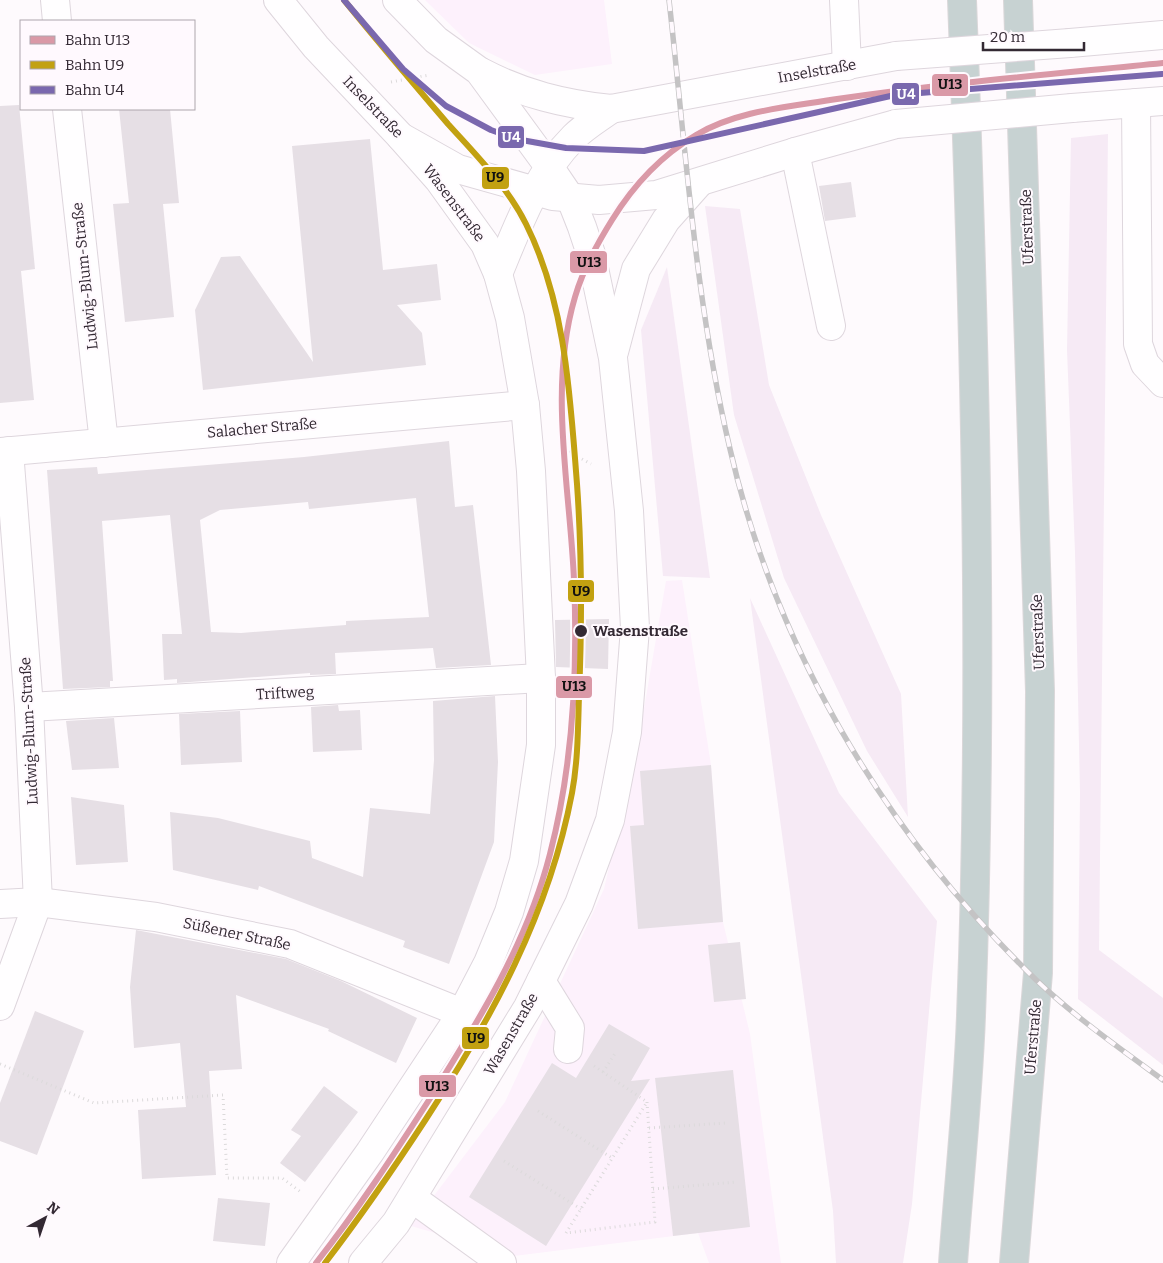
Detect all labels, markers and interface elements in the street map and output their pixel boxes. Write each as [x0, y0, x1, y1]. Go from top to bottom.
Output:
legend [20, 20, 195, 110]
scale bar [983, 20, 1084, 52]
text: 20 m [990, 28, 1026, 46]
text: Bahn U13 [65, 31, 130, 49]
street label: Inselstraße [776, 55, 858, 87]
text: Bahn U9 [65, 56, 124, 74]
street label: Inselstraße [339, 72, 407, 142]
line badge: U13 [931, 73, 969, 97]
text: U13 [938, 76, 962, 93]
text: Bahn U4 [65, 81, 125, 99]
line badge: U4 [891, 82, 920, 106]
text: U4 [897, 86, 916, 103]
line badge: U4 [497, 125, 525, 149]
text: U4 [502, 129, 521, 146]
street label: Wasenstraße [419, 161, 489, 245]
line badge: U9 [481, 166, 510, 190]
text: U9 [486, 169, 504, 186]
street label: Uferstraße [1017, 189, 1037, 265]
street label: Ludwig-Blum-Straße [68, 201, 102, 351]
line badge: U13 [569, 250, 608, 274]
text: U13 [577, 254, 601, 271]
street label: Salacher Straße [206, 414, 318, 442]
line badge: U9 [567, 579, 595, 603]
text: U9 [572, 583, 590, 600]
street label: Uferstraße [1028, 594, 1048, 670]
place label: Wasenstraße [593, 622, 688, 640]
marker: Wasenstraße [573, 623, 589, 639]
street label: Ludwig-Blum-Straße [16, 656, 42, 806]
line badge: U13 [555, 675, 593, 699]
text: U13 [562, 678, 586, 695]
street label: Triftweg [255, 682, 315, 704]
street label: Süßener Straße [182, 914, 292, 954]
street label: Wasenstraße [480, 990, 542, 1078]
street label: Uferstraße [1021, 998, 1045, 1076]
line badge: U9 [461, 1026, 490, 1050]
text: U9 [467, 1030, 485, 1047]
line badge: U13 [418, 1074, 457, 1098]
text: U13 [425, 1078, 449, 1095]
north arrow [20, 1193, 70, 1243]
text: N [43, 1198, 63, 1219]

